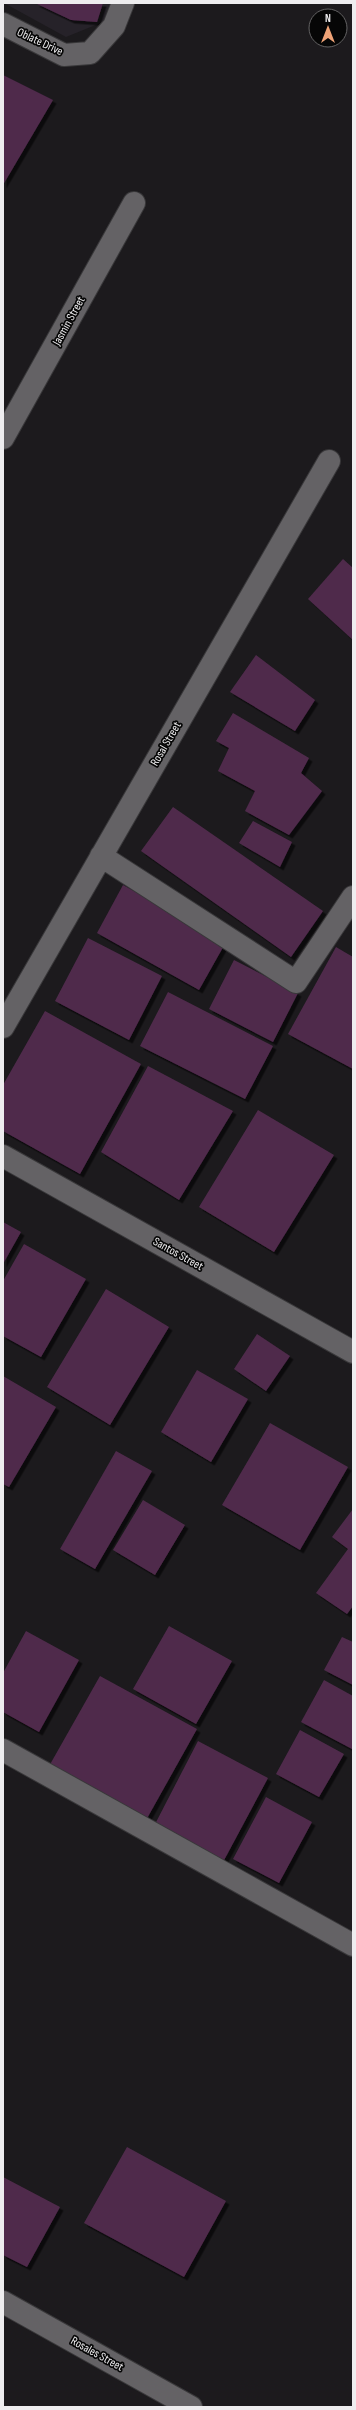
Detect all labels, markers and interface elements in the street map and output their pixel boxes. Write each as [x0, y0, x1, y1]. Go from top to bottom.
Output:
north arrow [308, 8, 348, 48]
text: N [325, 12, 331, 25]
street label: Oblate Drive [15, 25, 66, 59]
street label: Jasmin Street [49, 294, 89, 349]
street label: Rosal Street [147, 719, 185, 769]
street label: Santos Street [150, 1234, 206, 1274]
street label: Rosales Street [68, 2333, 126, 2375]

